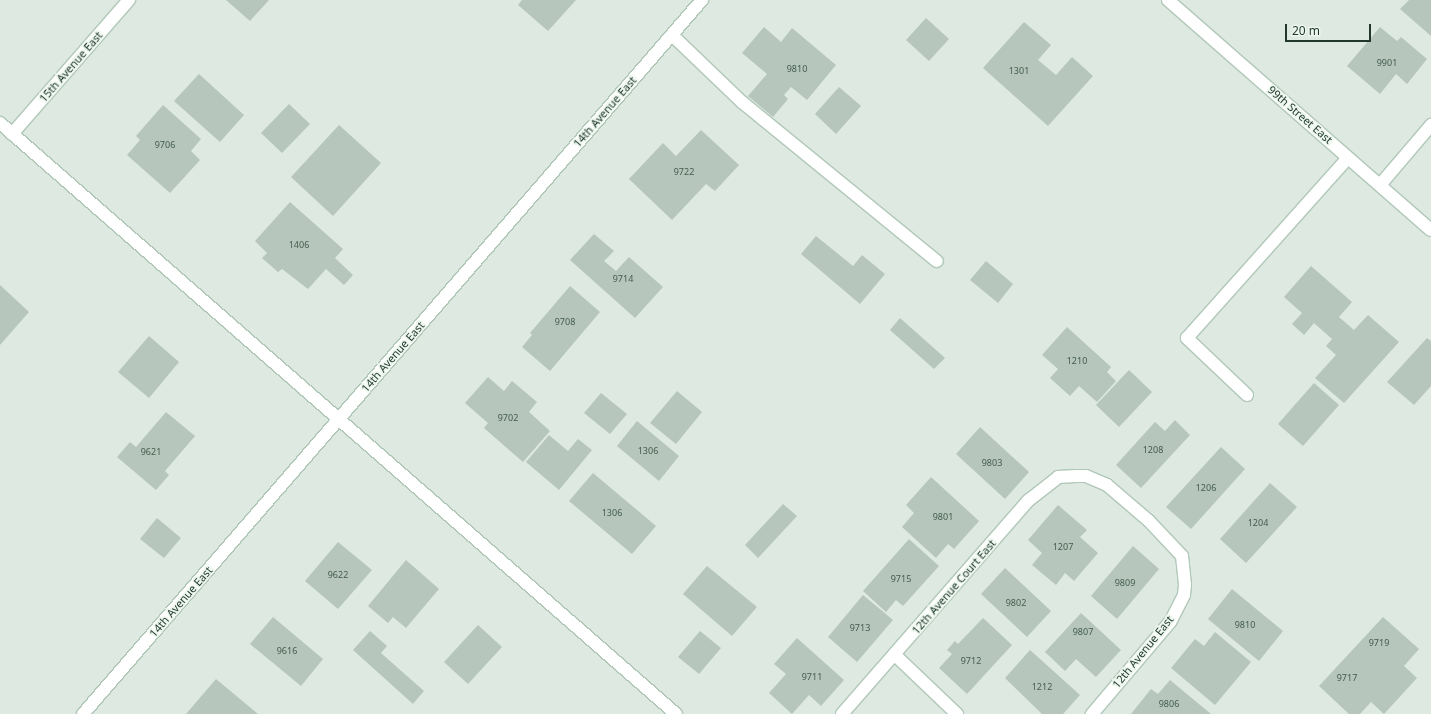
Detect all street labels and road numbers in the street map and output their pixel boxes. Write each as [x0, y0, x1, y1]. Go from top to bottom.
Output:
street label: 15th Avenue East [37, 29, 105, 105]
street label: 14th Avenue East [571, 74, 639, 150]
street label: 99th Street East [1265, 83, 1335, 147]
street label: 14th Avenue East [359, 319, 427, 395]
street label: 12th Avenue Court East [909, 537, 999, 637]
street label: 14th Avenue East [147, 564, 215, 640]
street label: 12th Avenue East [1110, 613, 1176, 691]

